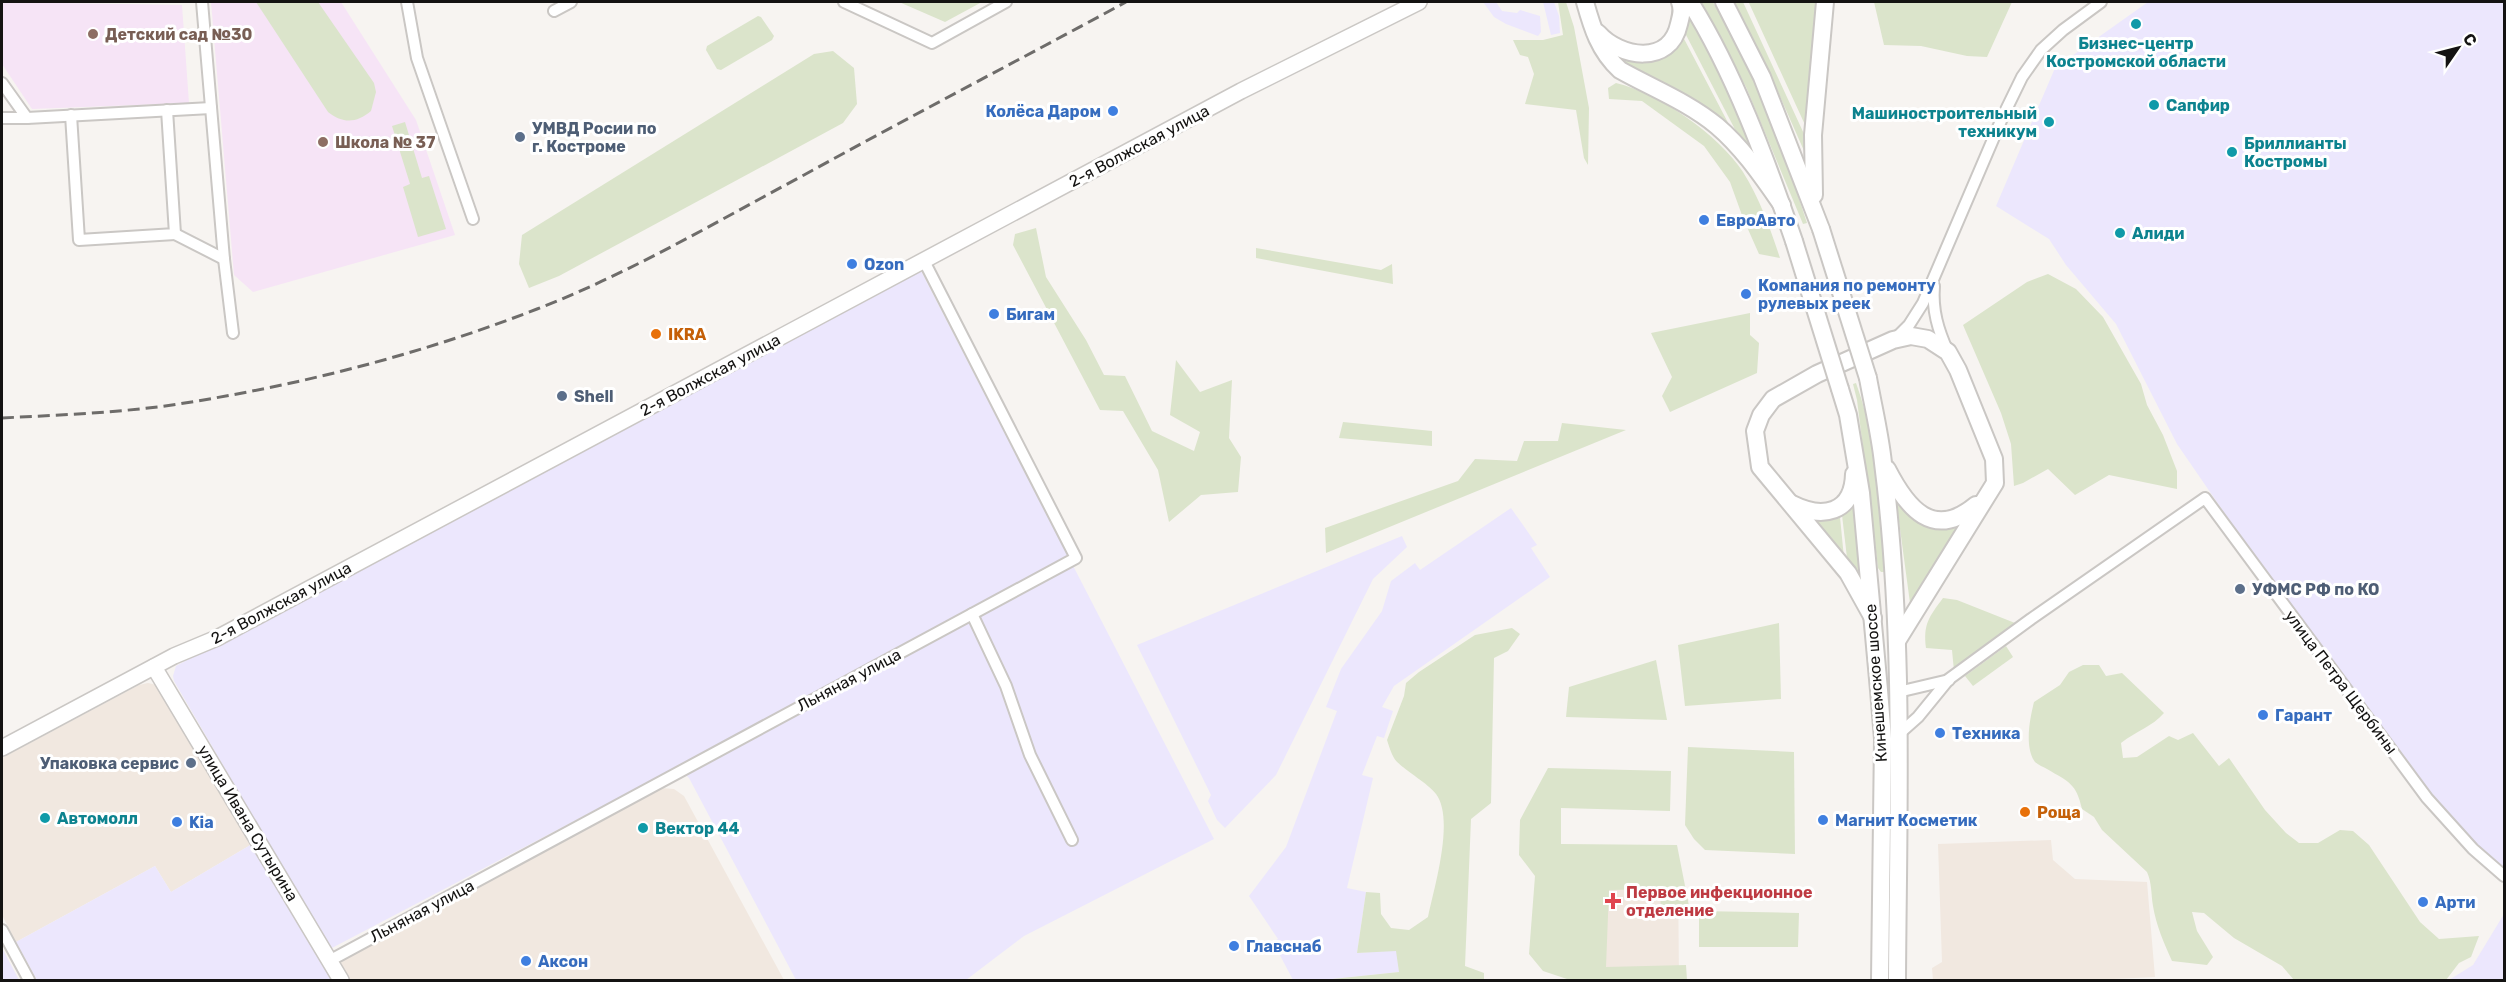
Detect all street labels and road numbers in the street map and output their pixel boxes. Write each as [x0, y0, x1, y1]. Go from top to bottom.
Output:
street label: 2-я Волжская улица [1066, 101, 1212, 191]
street label: 2-я Волжская улица [637, 330, 783, 420]
street label: 2-я Волжская улица [208, 558, 354, 648]
street label: Кинешемское шоссе [1861, 603, 1891, 763]
street label: улица Петра Щербины [2281, 606, 2401, 758]
street label: Льняная улица [794, 645, 904, 715]
street label: улица Ивана Сутырина [194, 741, 302, 905]
street label: Льняная улица [367, 876, 477, 946]

